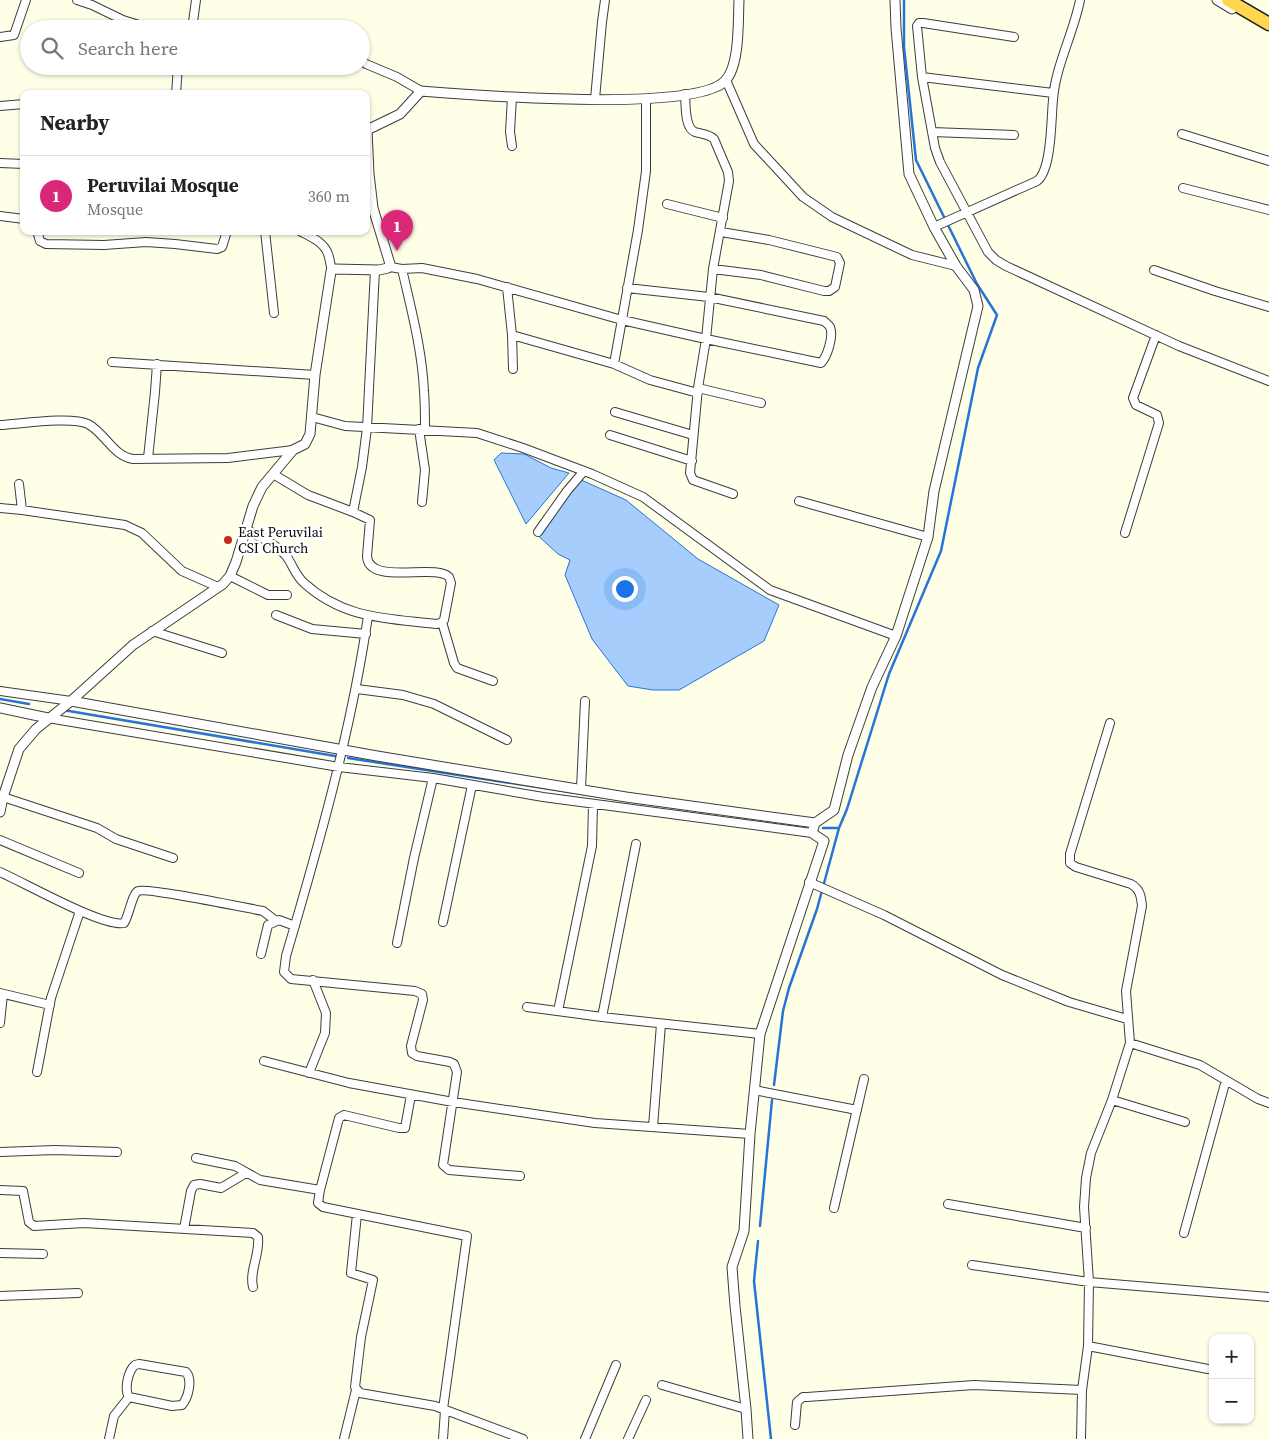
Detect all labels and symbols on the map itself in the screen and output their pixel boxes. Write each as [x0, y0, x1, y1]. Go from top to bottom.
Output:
pin: 1 [381, 210, 413, 251]
place label: East Peruvilai CSI Church [238, 522, 323, 558]
marker: East Peruvilai CSI Church [222, 534, 234, 546]
your location [612, 576, 638, 602]

